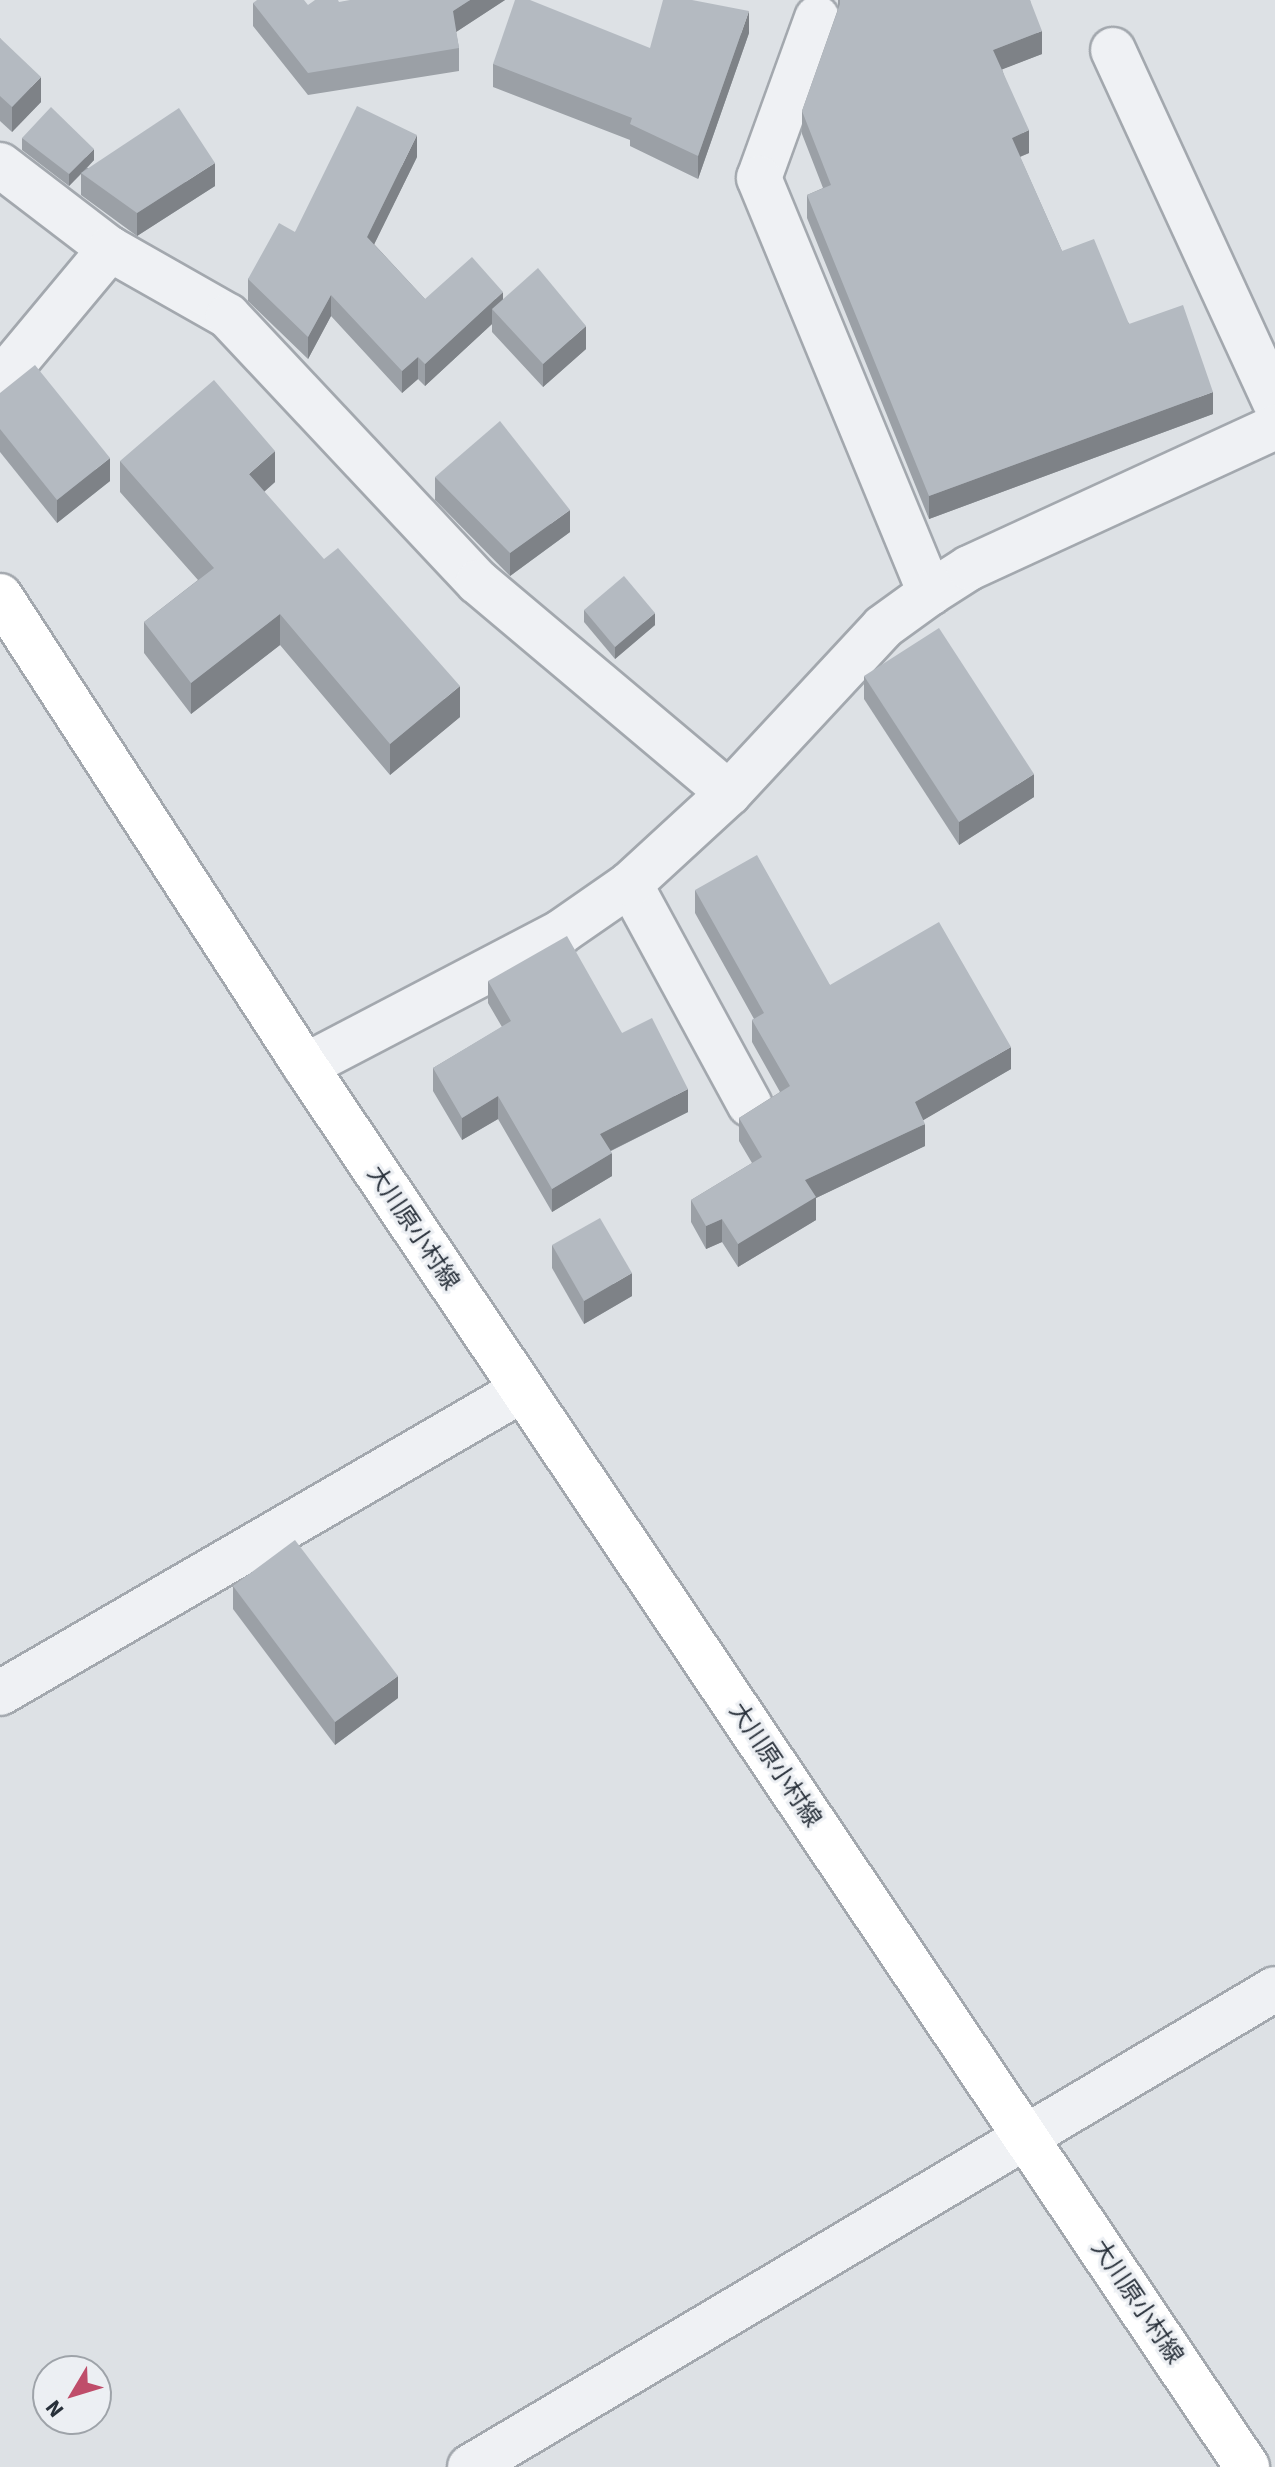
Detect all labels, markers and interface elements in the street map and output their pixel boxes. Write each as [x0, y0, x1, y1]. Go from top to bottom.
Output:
street label: 大川原小村線 [361, 1160, 465, 1296]
street label: 大川原小村線 [723, 1697, 827, 1833]
street label: 大川原小村線 [1085, 2234, 1189, 2370]
north arrow [32, 2355, 112, 2435]
text: N [38, 2393, 72, 2424]

